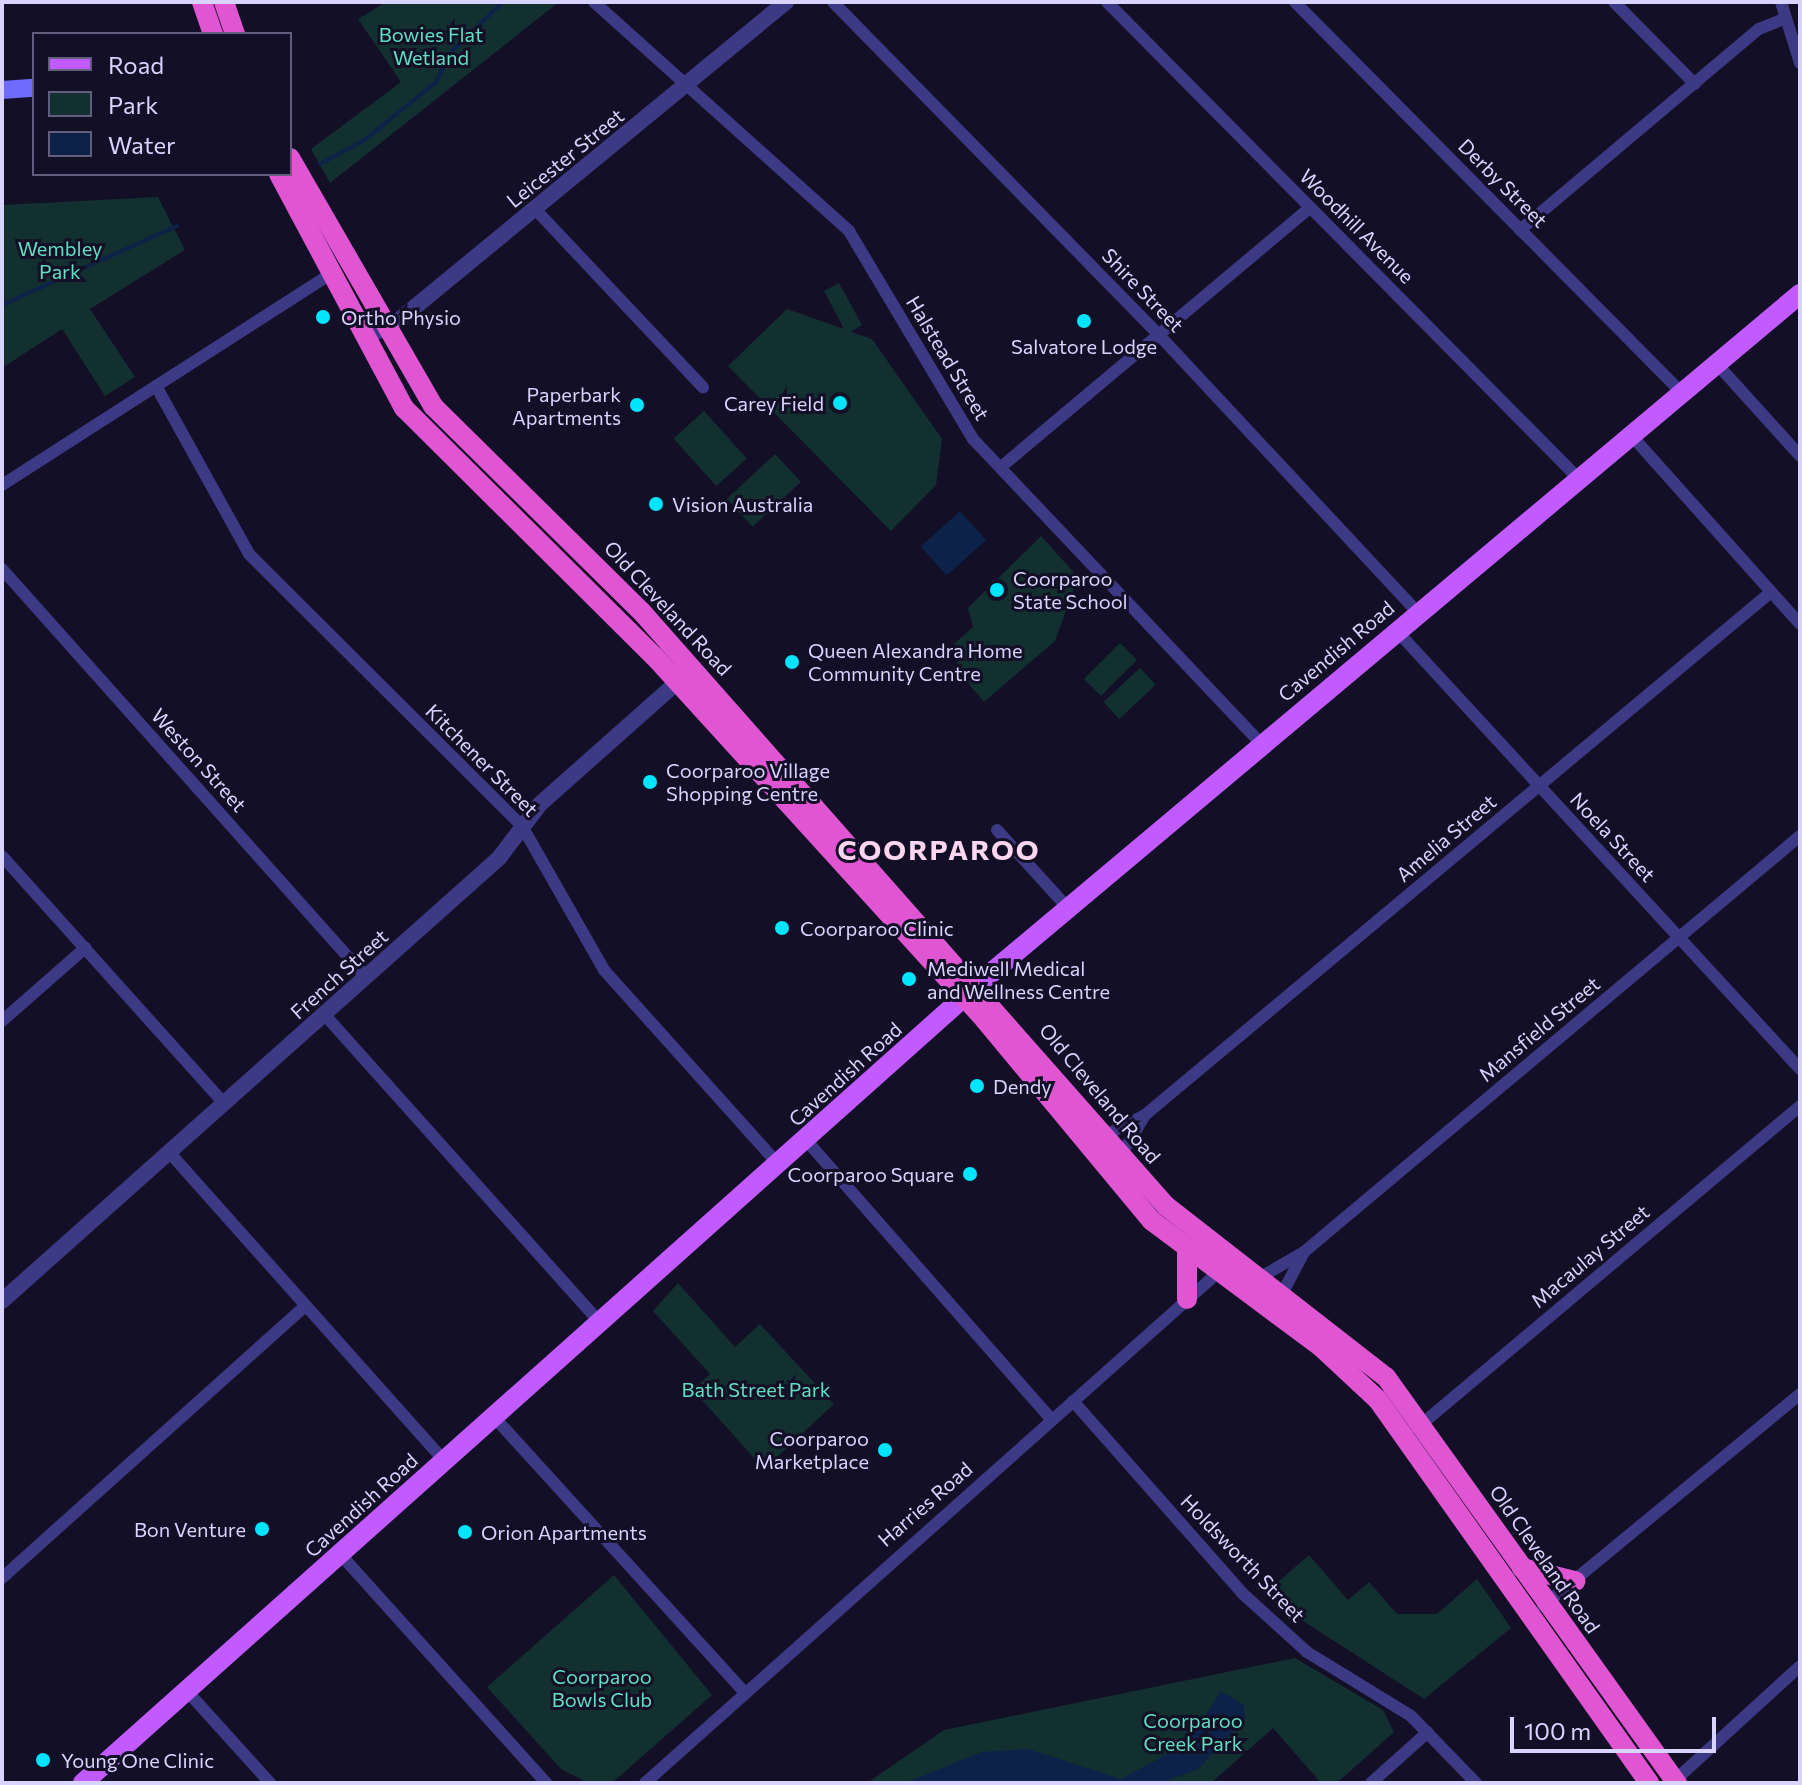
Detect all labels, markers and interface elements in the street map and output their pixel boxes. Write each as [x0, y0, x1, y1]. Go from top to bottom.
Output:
park label: Bowies Flat Wetland [379, 23, 483, 70]
legend [32, 32, 292, 176]
text: Road [108, 50, 164, 79]
text: Park [108, 90, 158, 119]
street label: Leicester Street [502, 103, 628, 213]
text: Water [108, 130, 176, 159]
street label: Derby Street [1454, 134, 1552, 232]
street label: Woodhill Avenue [1295, 164, 1419, 288]
park label: Wembley Park [18, 237, 102, 284]
street label: Shire Street [1097, 243, 1189, 337]
street label: Halstead Street [902, 292, 994, 424]
place label: Ortho Physio [341, 305, 461, 329]
marker: Ortho Physio [312, 306, 334, 328]
marker: Salvatore Lodge [1075, 312, 1093, 330]
place label: Salvatore Lodge [1011, 334, 1157, 358]
place label: Paperbark Apartments [512, 382, 621, 429]
place label: Carey Field [724, 391, 824, 415]
marker: Carey Field [831, 394, 849, 412]
marker: Paperbark Apartments [628, 396, 646, 414]
place label: Vision Australia [672, 492, 813, 516]
marker: Vision Australia [647, 495, 665, 513]
street label: Old Cleveland Road [599, 536, 737, 680]
place label: Coorparoo State School [1013, 566, 1128, 613]
marker: Coorparoo State School [988, 581, 1006, 599]
street label: Cavendish Road [1273, 596, 1399, 706]
place label: Queen Alexandra Home Community Centre [808, 638, 1022, 685]
marker: Queen Alexandra Home Community Centre [783, 653, 801, 671]
street label: Kitchener Street [421, 699, 543, 821]
street label: Weston Street [146, 704, 252, 816]
place label: Coorparoo Village Shopping Centre [666, 758, 830, 805]
marker: Coorparoo Village Shopping Centre [641, 773, 659, 791]
street label: Noela Street [1566, 787, 1660, 887]
street label: Amelia Street [1391, 789, 1501, 887]
district label: COORPAROO [837, 832, 1041, 866]
place label: Coorparoo Clinic [800, 916, 954, 940]
marker: Coorparoo Clinic [771, 917, 793, 939]
street label: French Street [285, 924, 393, 1024]
place label: Mediwell Medical and Wellness Centre [927, 956, 1110, 1003]
marker: Mediwell Medical and Wellness Centre [898, 968, 920, 990]
street label: Mansfield Street [1474, 971, 1604, 1087]
street label: Cavendish Road [784, 1017, 906, 1131]
street label: Old Cleveland Road [1034, 1018, 1166, 1168]
place label: Dendy [993, 1074, 1052, 1098]
marker: Dendy [968, 1077, 986, 1095]
place label: Coorparoo Square [788, 1162, 954, 1186]
marker: Coorparoo Square [961, 1165, 979, 1183]
street label: Macaulay Street [1526, 1200, 1654, 1312]
park label: Bath Street Park [681, 1377, 831, 1401]
place label: Coorparoo Marketplace [755, 1426, 869, 1473]
marker: Coorparoo Marketplace [876, 1441, 894, 1459]
street label: Cavendish Road [300, 1448, 422, 1562]
street label: Harries Road [873, 1457, 977, 1551]
street label: Old Cleveland Road [1485, 1480, 1605, 1638]
street label: Holdsworth Street [1176, 1489, 1310, 1627]
place label: Bon Venture [134, 1517, 246, 1541]
marker: Bon Venture [253, 1520, 271, 1538]
place label: Orion Apartments [481, 1520, 647, 1544]
marker: Orion Apartments [456, 1523, 474, 1541]
park label: Coorparoo Bowls Club [552, 1665, 652, 1712]
scale bar [1514, 1701, 1720, 1751]
park label: Coorparoo Creek Park [1143, 1709, 1243, 1756]
text: 100 m [1524, 1716, 1591, 1745]
place label: Young One Clinic [61, 1748, 214, 1772]
marker: Young One Clinic [32, 1749, 54, 1771]

